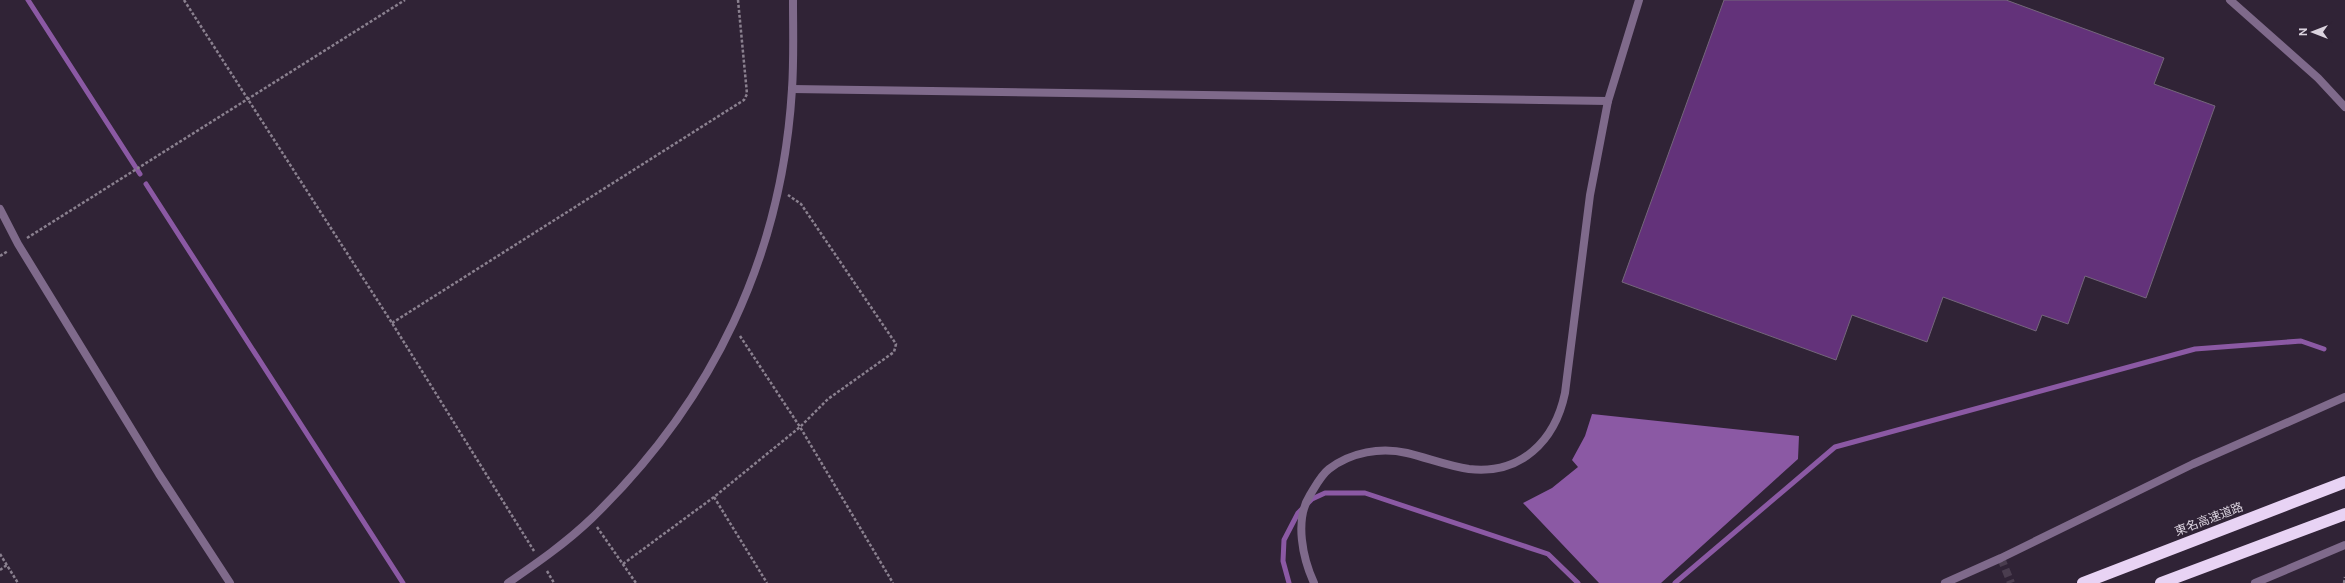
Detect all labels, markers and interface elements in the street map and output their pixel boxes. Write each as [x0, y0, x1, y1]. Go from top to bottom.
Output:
north arrow [2293, 12, 2333, 52]
text: N [2297, 28, 2309, 36]
street label: 東名高速道路 [2173, 500, 2245, 538]

